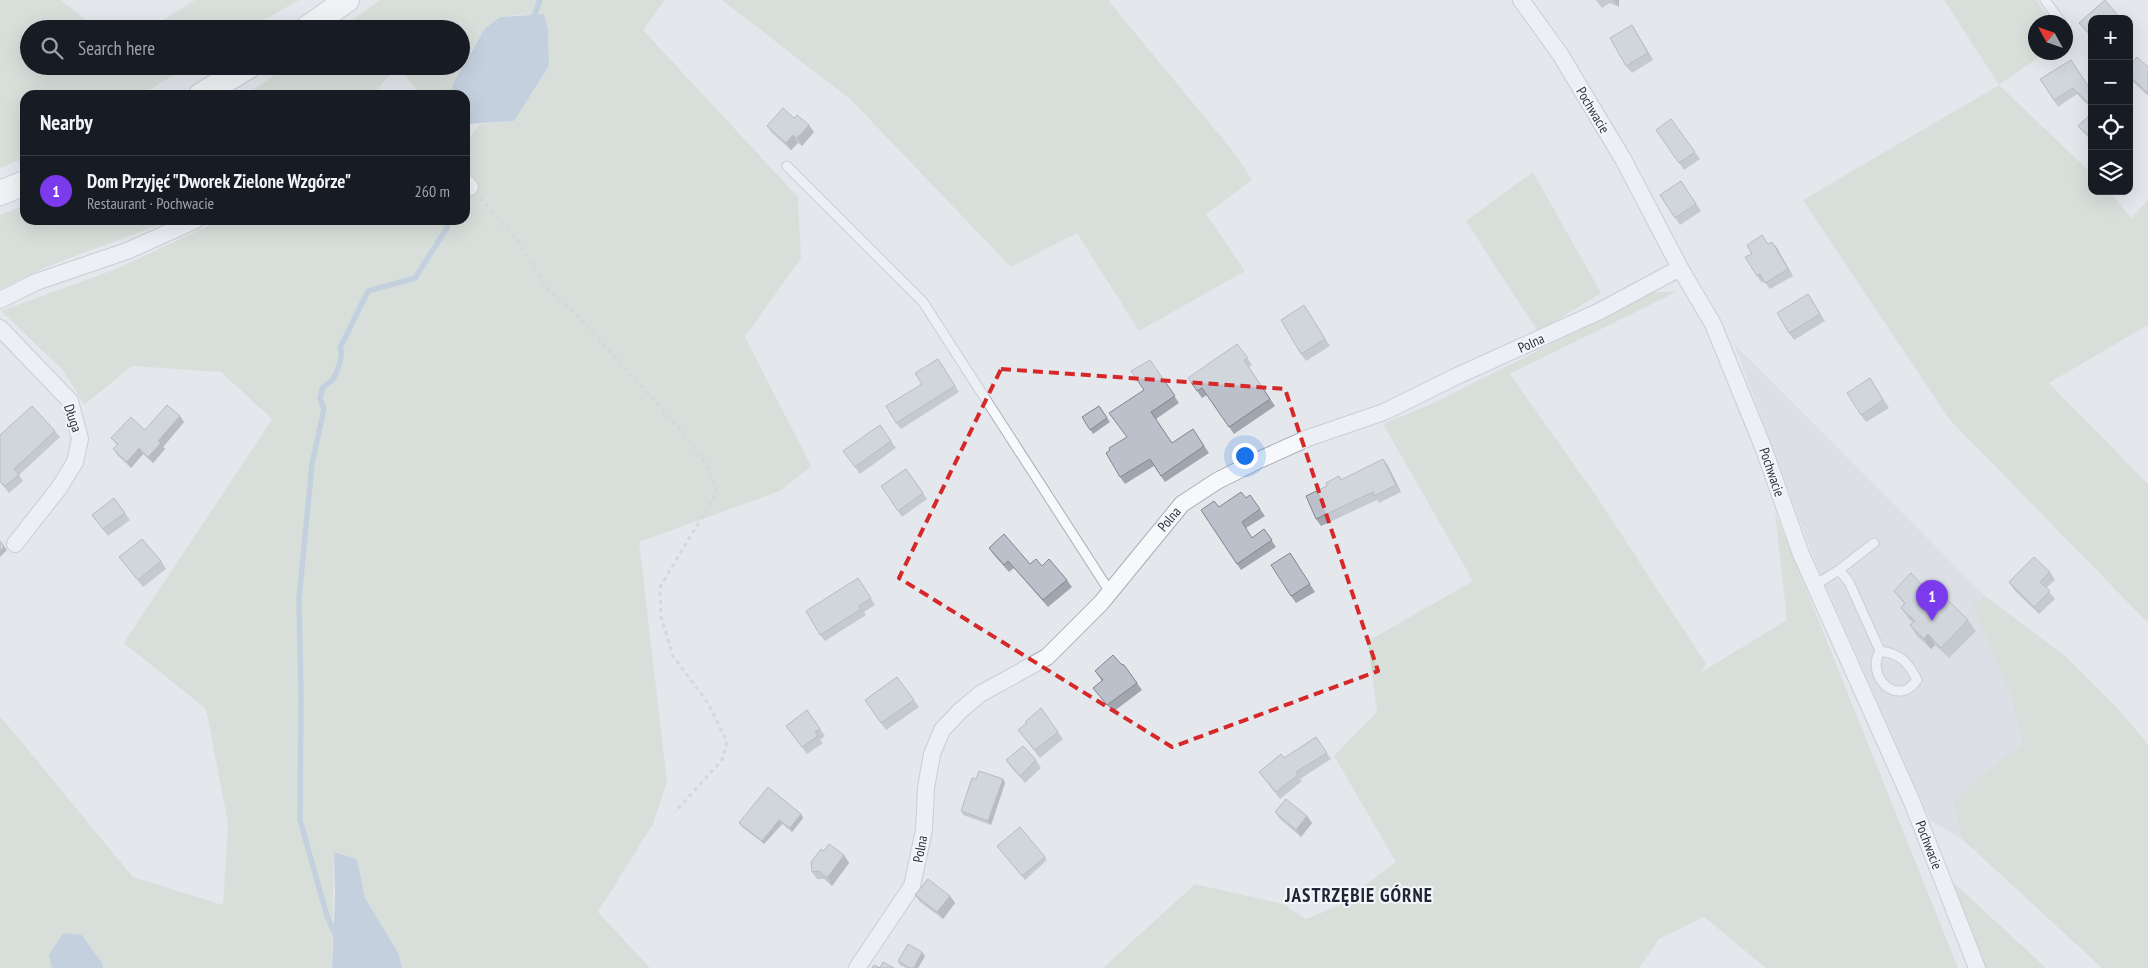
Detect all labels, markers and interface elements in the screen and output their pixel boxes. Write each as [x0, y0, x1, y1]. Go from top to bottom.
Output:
north arrow [2028, 15, 2073, 60]
map controls [2088, 15, 2133, 195]
button: + [2088, 15, 2133, 60]
search box [20, 20, 470, 75]
icon: search [38, 34, 66, 62]
text: Search here [78, 36, 155, 60]
button: − [2088, 60, 2133, 105]
street label: Pochwacie [1572, 84, 1614, 137]
button: locate [2088, 105, 2133, 150]
text: Nearby [40, 109, 93, 136]
button: layers [2088, 150, 2133, 195]
text: Dom Przyjęć "Dworek Zielone Wzgórze" [87, 169, 351, 193]
text: 1 [52, 181, 60, 201]
text: 260 m [415, 181, 450, 201]
text: Restaurant · Pochwacie [87, 193, 214, 213]
street label: Polna [1515, 329, 1547, 357]
street label: Długa [60, 402, 86, 434]
your location [1232, 443, 1258, 469]
street label: Pochwacie [1755, 445, 1789, 499]
street label: Polna [1153, 503, 1185, 535]
pin: 1 [1916, 580, 1948, 621]
street label: Pochwacie [1912, 818, 1947, 872]
street label: Polna [909, 834, 931, 864]
district label: JASTRZĘBIE GÓRNE [1284, 883, 1433, 907]

